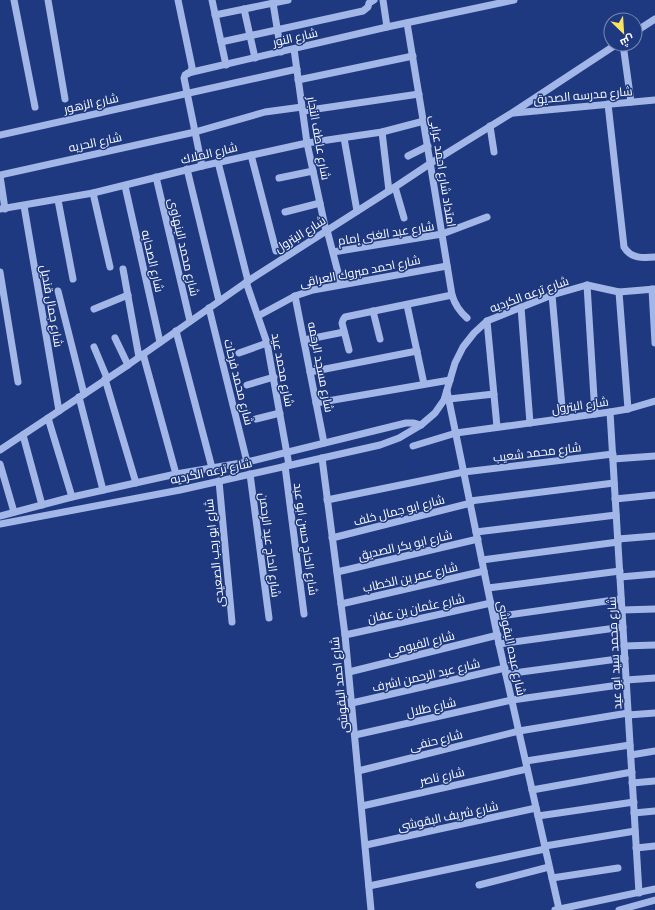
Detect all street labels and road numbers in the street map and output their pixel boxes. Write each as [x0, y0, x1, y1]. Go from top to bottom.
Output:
street label: شارع النور [270, 25, 319, 51]
street label: شارع مدرسه الصديق [533, 83, 633, 108]
street label: شارع الزهور [61, 90, 120, 117]
street label: شارع عاطف النجار [303, 94, 334, 181]
street label: امتداد شارع احمد عرابى [426, 114, 459, 228]
street label: شارع الحريه [67, 129, 123, 156]
street label: شارع الملاك [179, 139, 239, 168]
street label: شارع محمد البنهاوى [164, 197, 203, 298]
street label: شارع البترول [272, 212, 329, 256]
street label: شارع عبد الغنى إمام [337, 218, 436, 249]
street label: شارع الصحابه [138, 228, 167, 294]
street label: شارع احمد مبروك العراقى [298, 252, 422, 291]
street label: شارع جمال قنديل [36, 264, 67, 349]
street label: شارع ترعه الكرديه [487, 273, 571, 316]
street label: شارع مسجد الرحمه [304, 320, 337, 414]
street label: شارع محمد عيد [268, 332, 298, 408]
street label: شارع محمد فرحات [220, 337, 257, 427]
street label: شارع البترول [550, 394, 610, 417]
street label: شارع محمد شعيب [492, 439, 582, 466]
street label: شارع ترعه الكرديه [169, 455, 253, 488]
street label: شارع الحاج حسن ابو عبد [290, 482, 321, 596]
street label: شارع ابو جمال خلف [352, 491, 447, 530]
street label: شارع الحاج عبد الرحمن [255, 492, 284, 598]
street label: شارع ابو رجب الصعيدى [201, 498, 228, 608]
street label: شارع ابو بكر الصديق [357, 527, 454, 564]
street label: شارع عمر بن الخطاب [361, 559, 459, 596]
street label: شارع عثمان بن عفان [366, 590, 466, 627]
street label: شارع محمد سيد ابو عيد [604, 596, 625, 710]
street label: شارع عبده البقوشى [494, 599, 529, 697]
street label: شارع الفيومى [386, 627, 456, 660]
street label: شارع احمد البقوشى [326, 636, 353, 734]
street label: شارع عبد الرحمن اشرف [371, 655, 482, 696]
street label: شارع طلال [405, 694, 458, 721]
street label: شارع حنفى [408, 726, 464, 755]
street label: شارع ناصر [417, 764, 466, 789]
street label: شارع شريف البقوشى [396, 798, 500, 835]

